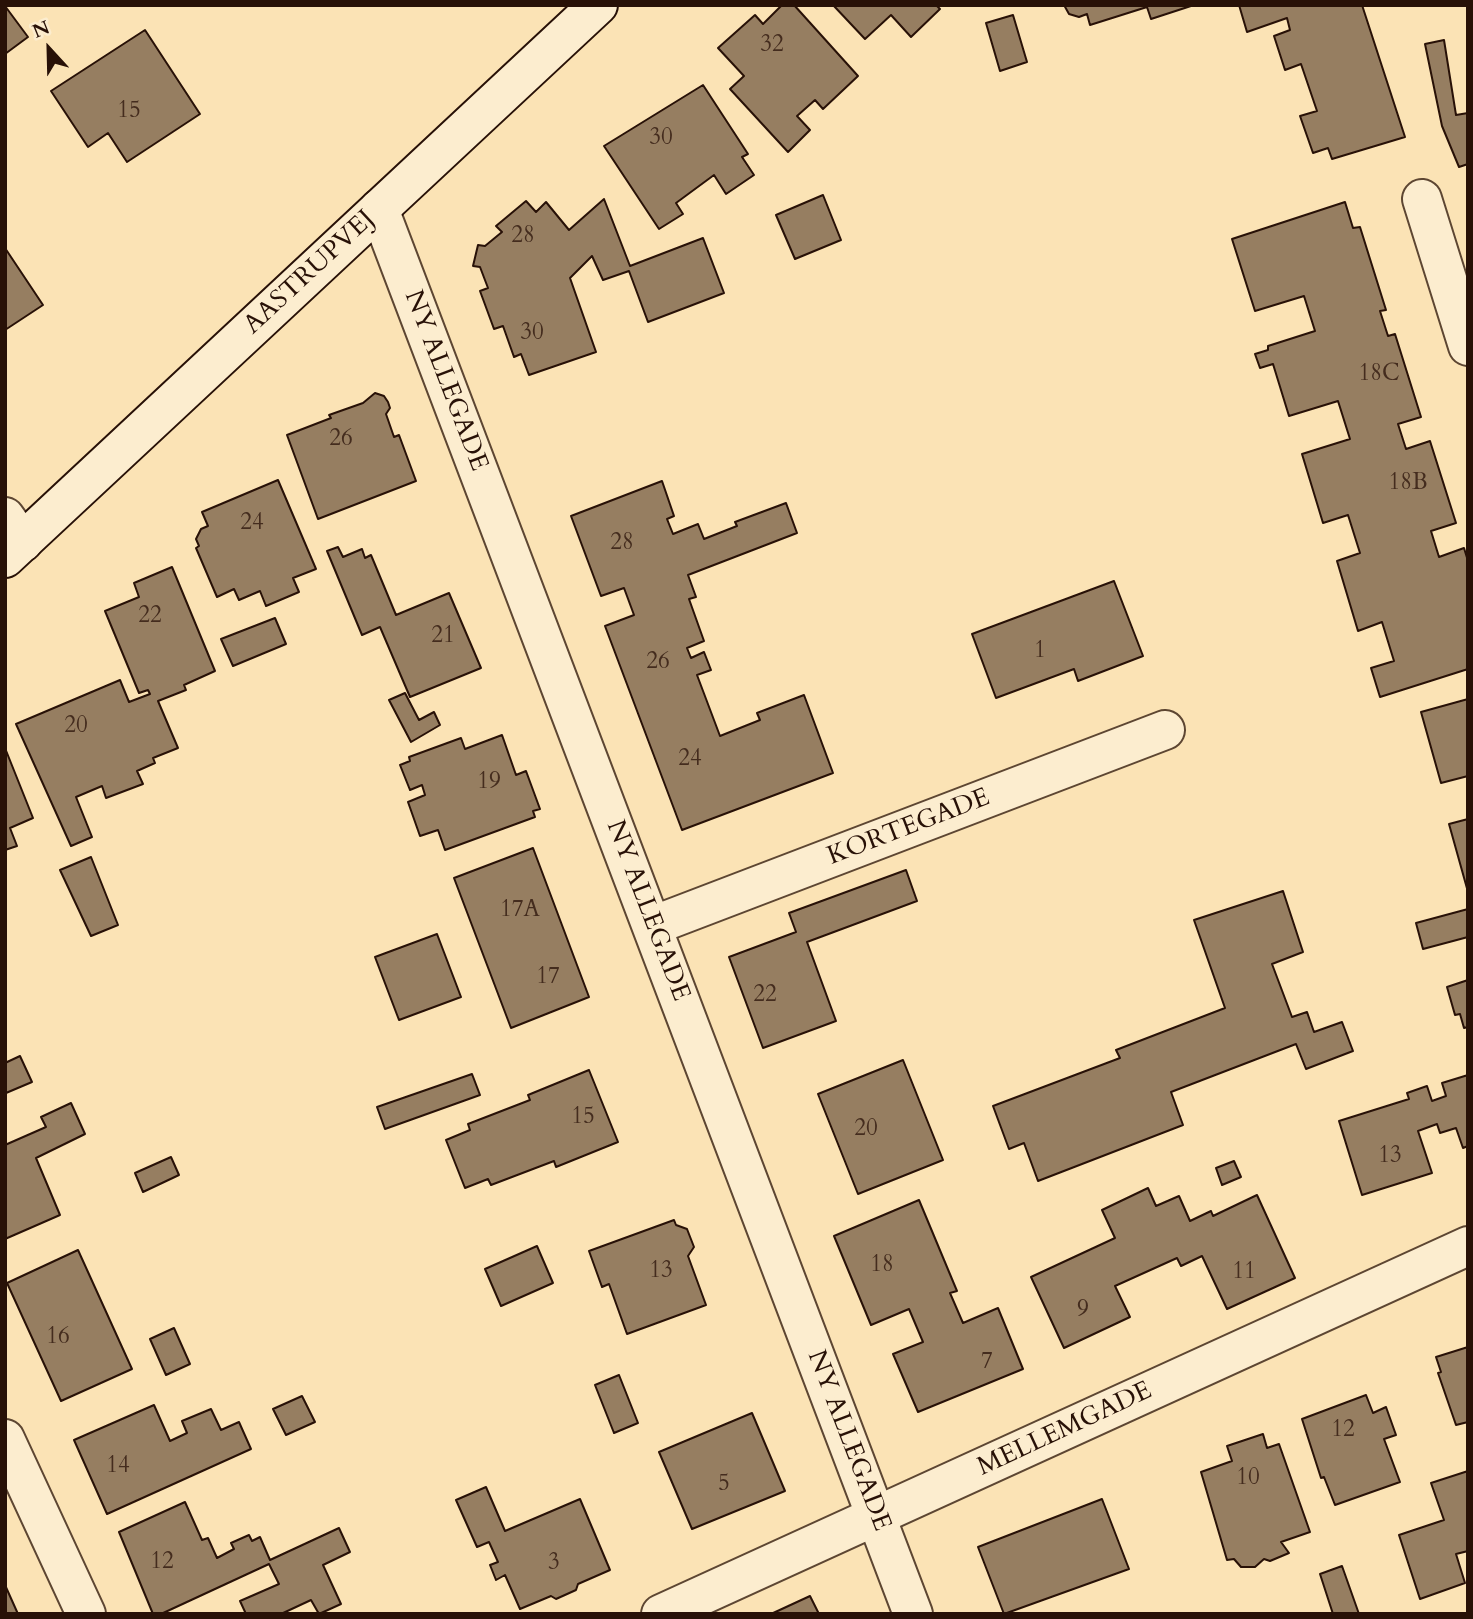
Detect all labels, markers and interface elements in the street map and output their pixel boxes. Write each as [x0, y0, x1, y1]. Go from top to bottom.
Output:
north arrow [14, 14, 84, 84]
text: N [29, 14, 54, 45]
house number: 32 [760, 32, 784, 60]
house number: 15 [117, 98, 141, 126]
house number: 30 [649, 125, 673, 153]
street label: AASTRUPVEJ [238, 204, 382, 342]
house number: 28 [511, 223, 535, 251]
street label: NY ALLEGADE [396, 286, 494, 476]
house number: 30 [520, 320, 544, 348]
house number: 18C [1358, 361, 1400, 389]
house number: 26 [329, 426, 353, 454]
house number: 18B [1388, 470, 1428, 498]
house number: 24 [240, 510, 264, 538]
house number: 28 [610, 530, 634, 558]
house number: 22 [138, 603, 162, 631]
house number: 21 [431, 623, 455, 651]
house number: 1 [1034, 638, 1046, 666]
house number: 26 [646, 649, 670, 677]
house number: 20 [64, 713, 88, 741]
house number: 24 [678, 746, 702, 774]
house number: 19 [477, 769, 501, 797]
street label: KORTEGADE [823, 783, 995, 873]
street label: NY ALLEGADE [598, 816, 696, 1006]
house number: 17A [500, 897, 540, 925]
house number: 17 [536, 964, 560, 992]
house number: 22 [753, 982, 777, 1010]
house number: 15 [571, 1104, 595, 1132]
house number: 20 [854, 1116, 878, 1144]
house number: 13 [1378, 1143, 1402, 1171]
house number: 18 [870, 1252, 894, 1280]
house number: 13 [649, 1258, 673, 1286]
house number: 11 [1232, 1259, 1256, 1287]
house number: 9 [1077, 1297, 1089, 1325]
house number: 16 [46, 1324, 70, 1352]
street label: NY ALLEGADE [799, 1346, 897, 1536]
house number: 7 [981, 1349, 993, 1377]
street label: MELLEMGADE [973, 1376, 1157, 1484]
house number: 12 [1331, 1417, 1355, 1445]
house number: 14 [106, 1453, 130, 1481]
house number: 10 [1236, 1465, 1260, 1493]
house number: 5 [718, 1471, 730, 1499]
house number: 12 [150, 1549, 174, 1577]
house number: 3 [548, 1550, 560, 1578]

